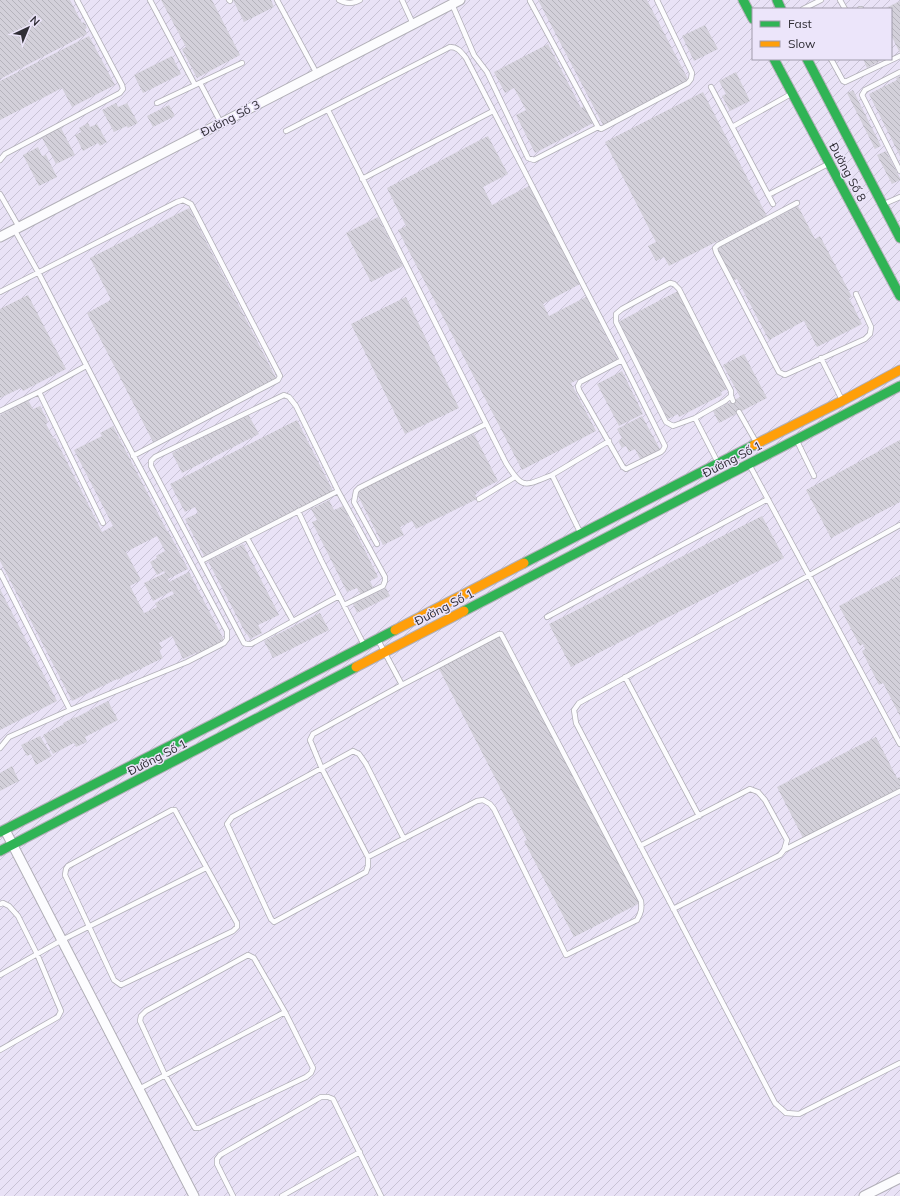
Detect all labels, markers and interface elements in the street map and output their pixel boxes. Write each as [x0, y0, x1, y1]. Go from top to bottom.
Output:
north arrow [8, 8, 48, 48]
legend [752, 8, 892, 60]
text: N [27, 13, 43, 29]
text: Fast [788, 16, 812, 31]
text: Slow [788, 36, 816, 51]
street label: Đường Số 3 [198, 97, 262, 139]
street label: Đường Số 8 [826, 140, 870, 204]
street label: Đường Số 1 [700, 438, 764, 480]
street label: Đường Số 1 [412, 586, 476, 628]
street label: Đường Số 1 [125, 736, 189, 778]

